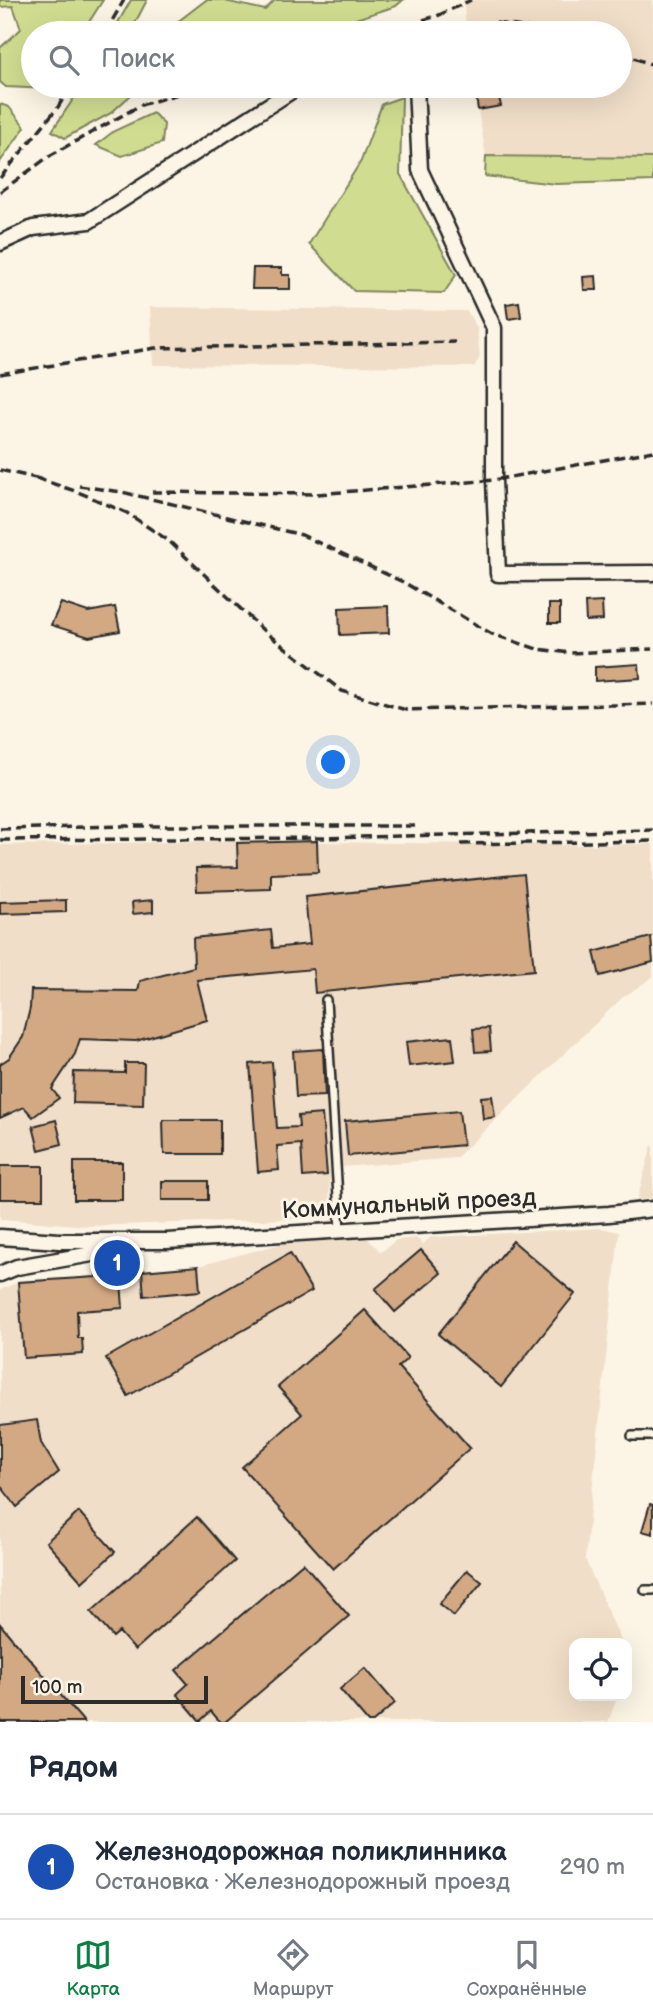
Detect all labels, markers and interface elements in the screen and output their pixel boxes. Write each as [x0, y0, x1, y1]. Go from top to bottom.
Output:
search box [21, 21, 632, 98]
icon: search [45, 41, 83, 79]
text: Поиск [101, 44, 175, 75]
your location [316, 745, 350, 779]
street label: Коммунальный проезд [281, 1183, 537, 1225]
pin: 1 [94, 1237, 140, 1289]
map controls [569, 1638, 632, 1701]
button: locate [569, 1638, 632, 1701]
scale bar [21, 1673, 208, 1705]
text: 100 m [32, 1676, 83, 1699]
text: Рядом [28, 1750, 118, 1786]
text: Железнодорожная поликлинника [95, 1837, 507, 1868]
text: 1 [46, 1853, 56, 1881]
text: 290 m [559, 1853, 625, 1881]
text: Остановка · Железнодорожный проезд [95, 1868, 510, 1896]
tab: Карта [66, 1936, 120, 2001]
tab: Маршрут [253, 1936, 334, 2001]
tab: Сохранённые [467, 1936, 587, 2001]

